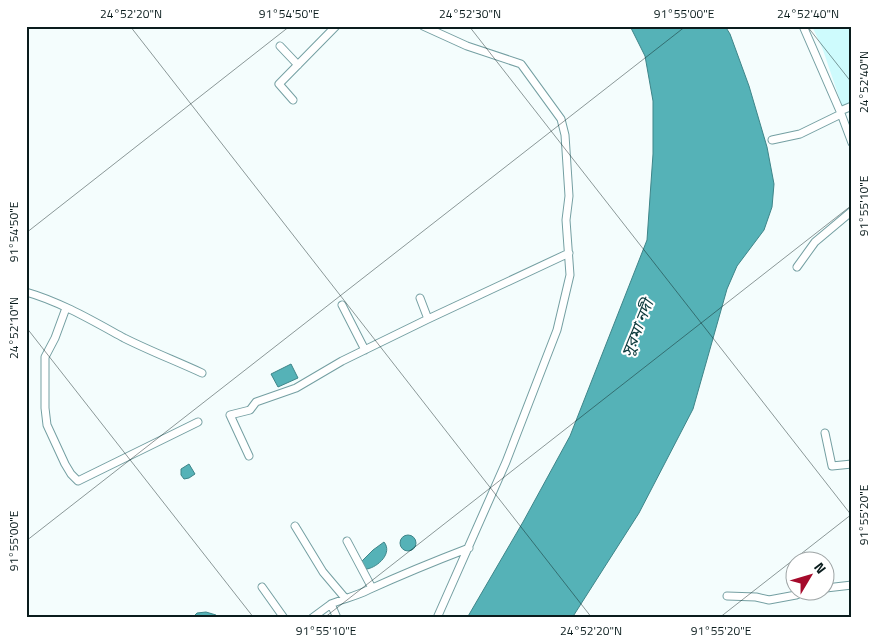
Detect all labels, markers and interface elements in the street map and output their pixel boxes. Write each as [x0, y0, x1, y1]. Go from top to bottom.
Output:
text: 24°52'20"N [100, 4, 162, 23]
text: 91°54'50"E [259, 4, 320, 23]
text: 24°52'30"N [439, 4, 501, 23]
text: 91°55'00"E [654, 4, 715, 23]
text: 24°52'40"N [777, 4, 839, 23]
text: 24°52'40"N [854, 51, 873, 113]
text: 91°55'10"E [854, 175, 873, 236]
text: 91°54'50"E [4, 201, 23, 262]
water label: সুরমা নদী [615, 293, 660, 360]
text: 24°52'10"N [4, 297, 23, 359]
text: 91°55'20"E [854, 484, 873, 545]
text: 91°55'00"E [4, 510, 23, 571]
north arrow [786, 552, 836, 602]
text: N [809, 557, 832, 578]
text: 91°55'10"E [296, 621, 357, 640]
text: 24°52'20"N [560, 621, 622, 640]
text: 91°55'20"E [691, 621, 752, 640]

